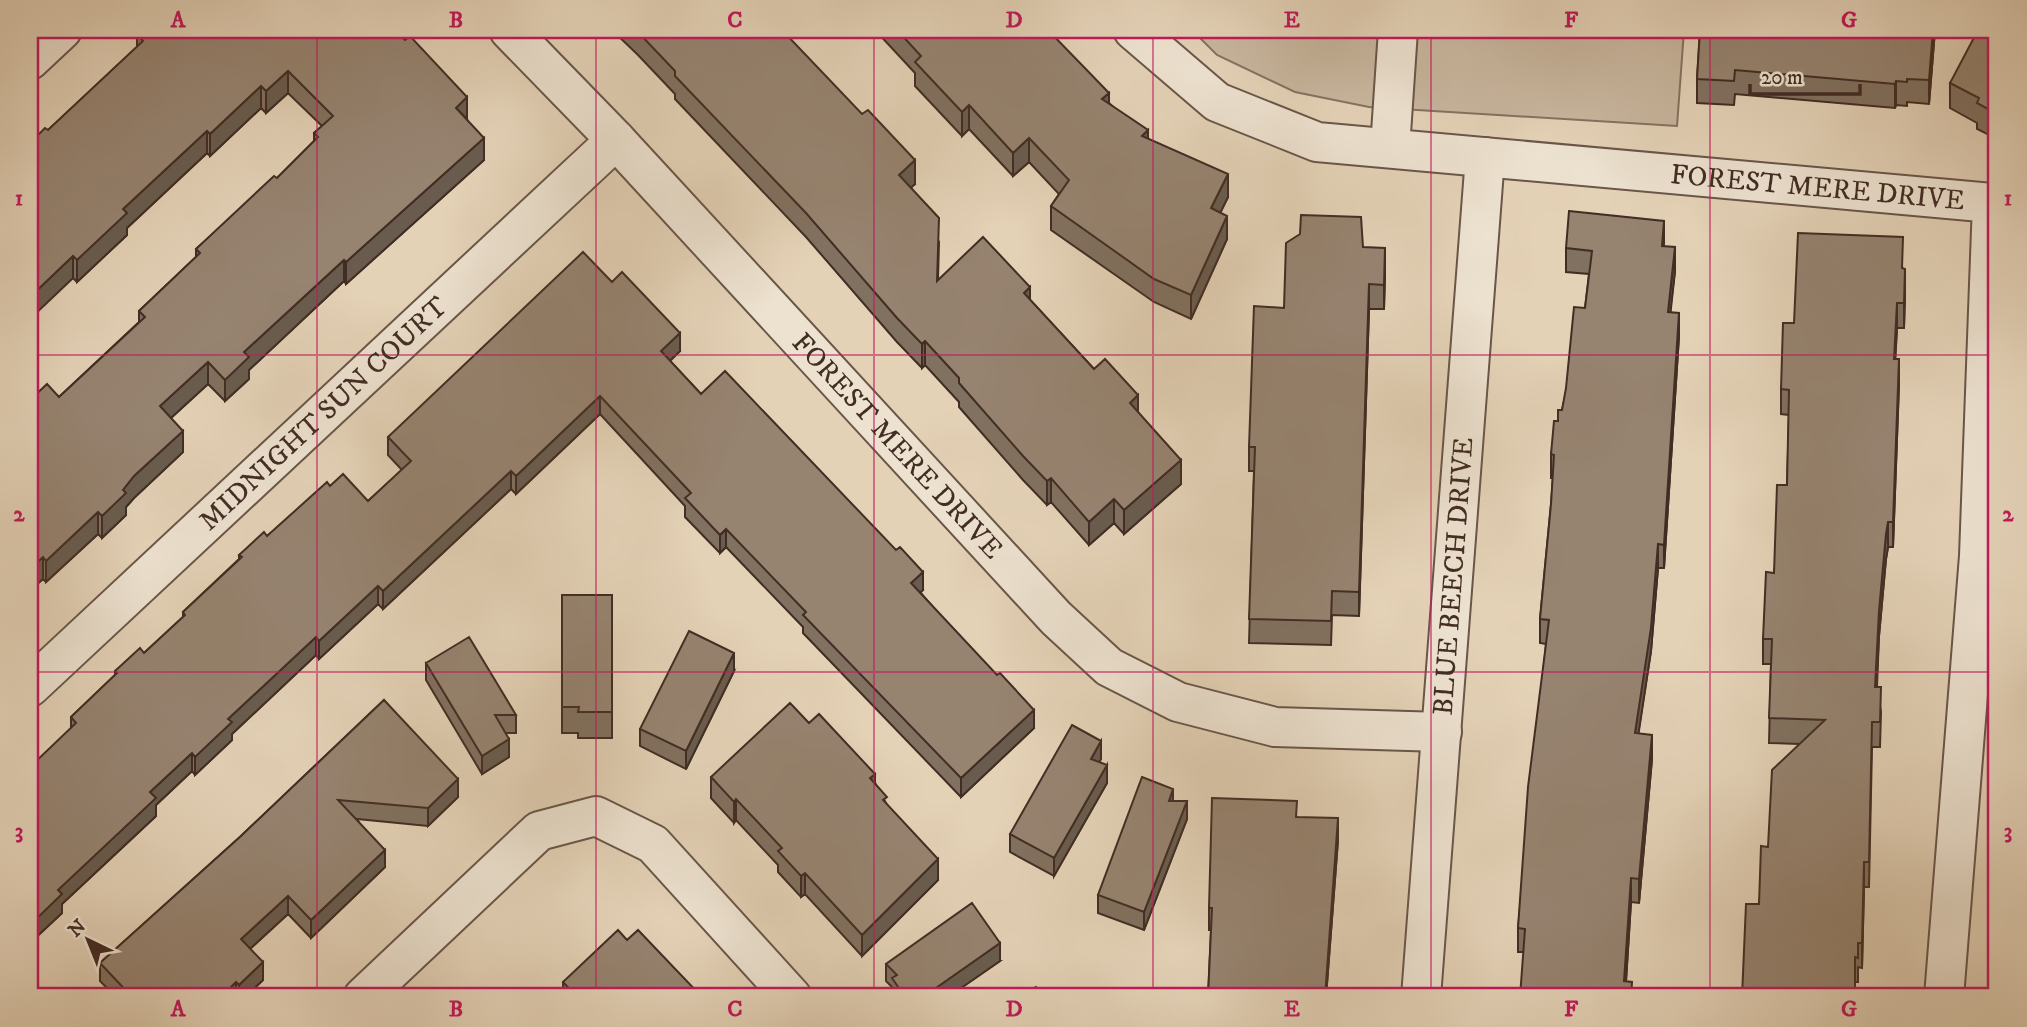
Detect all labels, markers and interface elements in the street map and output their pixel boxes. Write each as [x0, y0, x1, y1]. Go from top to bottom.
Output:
text: A [170, 6, 187, 35]
text: B [449, 6, 463, 35]
text: C [727, 6, 743, 35]
text: D [1005, 6, 1023, 35]
text: E [1284, 6, 1300, 35]
text: F [1564, 6, 1579, 35]
text: G [1841, 6, 1857, 35]
scale bar [1750, 52, 1861, 96]
text: 20 m [1761, 65, 1803, 91]
street label: FOREST MERE DRIVE [1669, 157, 1966, 218]
text: 1 [15, 184, 23, 213]
text: 1 [2004, 184, 2012, 213]
street label: MIDNIGHT SUN COURT [192, 289, 455, 538]
street label: FOREST MERE DRIVE [785, 325, 1010, 566]
street label: BLUE BEECH DRIVE [1425, 436, 1481, 717]
text: 2 [13, 500, 25, 529]
text: 2 [2002, 500, 2014, 529]
text: 3 [15, 817, 23, 846]
text: 3 [2004, 817, 2012, 846]
north arrow [52, 904, 122, 974]
text: N [64, 915, 91, 942]
text: A [170, 995, 187, 1024]
text: B [449, 995, 463, 1024]
text: C [727, 995, 743, 1024]
text: D [1005, 995, 1023, 1024]
text: E [1284, 995, 1300, 1024]
text: F [1564, 995, 1579, 1024]
text: G [1841, 995, 1857, 1024]

